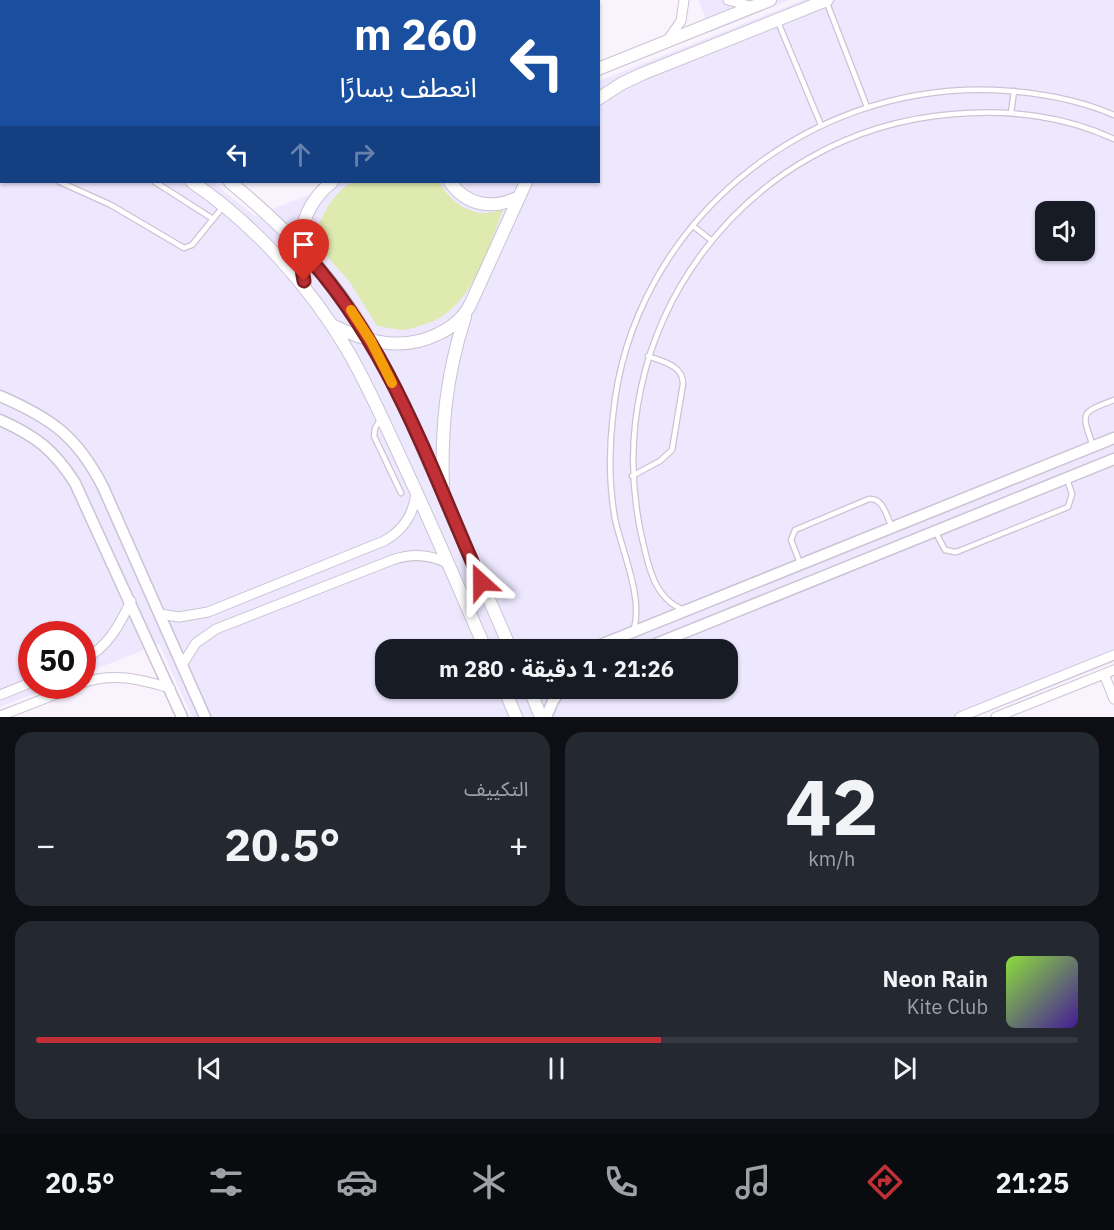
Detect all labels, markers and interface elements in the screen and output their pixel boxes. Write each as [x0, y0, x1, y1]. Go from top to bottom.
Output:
text: 260 m [354, 7, 477, 62]
icon: left [498, 24, 576, 102]
text: انعطف يسارًا [340, 69, 477, 104]
icon: left [221, 138, 254, 171]
icon: ahead [284, 138, 317, 171]
icon: right [347, 138, 380, 171]
map controls [1035, 201, 1095, 261]
button: sound [1035, 201, 1095, 261]
pin [278, 219, 329, 281]
icon: arrive [287, 228, 320, 261]
position arrow [449, 550, 513, 614]
speed limit sign: 50 [18, 621, 96, 699]
text: 21:26 · 1 دقيقة · 280 m [439, 654, 674, 683]
text: 42 [785, 755, 879, 856]
text: التكييف [464, 775, 529, 802]
text: 20.5° [224, 815, 340, 873]
text: − [36, 823, 56, 866]
text: + [509, 823, 528, 866]
text: km/h [808, 845, 855, 872]
text: Neon Rain [882, 964, 988, 993]
text: Kite Club [907, 993, 988, 1020]
icon: previous [193, 1052, 226, 1085]
icon: pause [540, 1052, 573, 1085]
icon: next [888, 1052, 921, 1085]
icon: filters [205, 1161, 247, 1203]
icon: car [336, 1161, 378, 1203]
icon: climate [468, 1161, 510, 1203]
icon: phone [600, 1161, 642, 1203]
icon: music [732, 1161, 774, 1203]
icon: directions [864, 1161, 906, 1203]
text: 20.5° [45, 1165, 115, 1200]
text: 21:25 [995, 1165, 1069, 1200]

